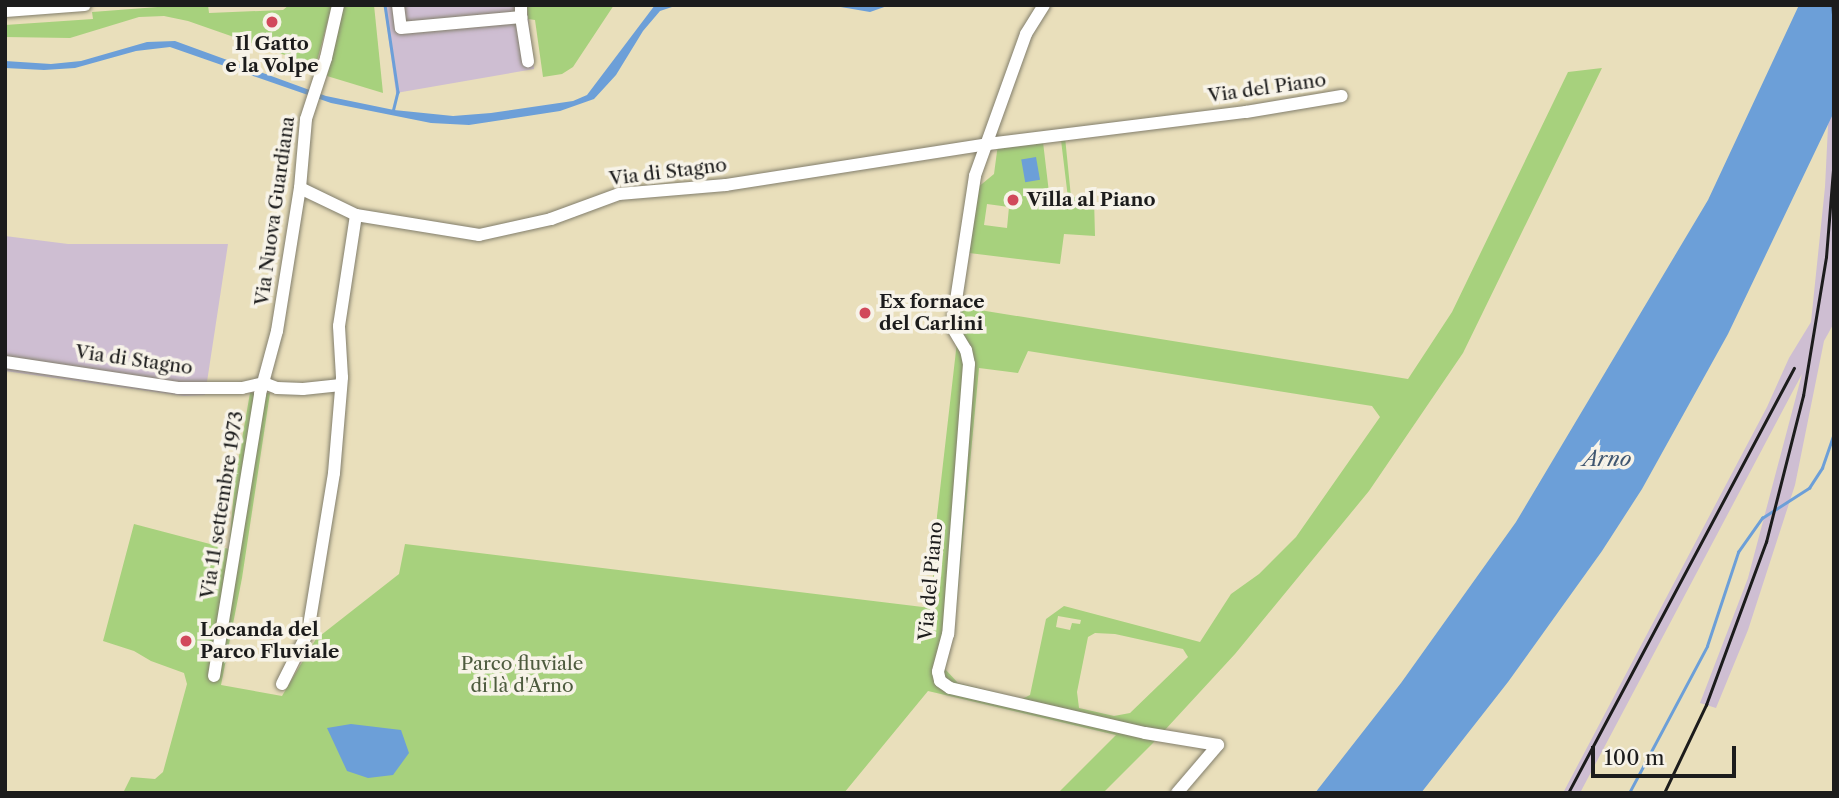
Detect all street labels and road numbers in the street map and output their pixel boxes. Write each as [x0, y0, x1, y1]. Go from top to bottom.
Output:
street label: Via del Piano [1206, 68, 1328, 108]
street label: Via Nuova Guardiana [250, 115, 300, 307]
street label: Via di Stagno [608, 153, 728, 191]
street label: Via di Stagno [74, 340, 194, 380]
street label: Via 11 settembre 1973 [196, 409, 248, 601]
street label: Via del Piano [914, 521, 948, 641]

